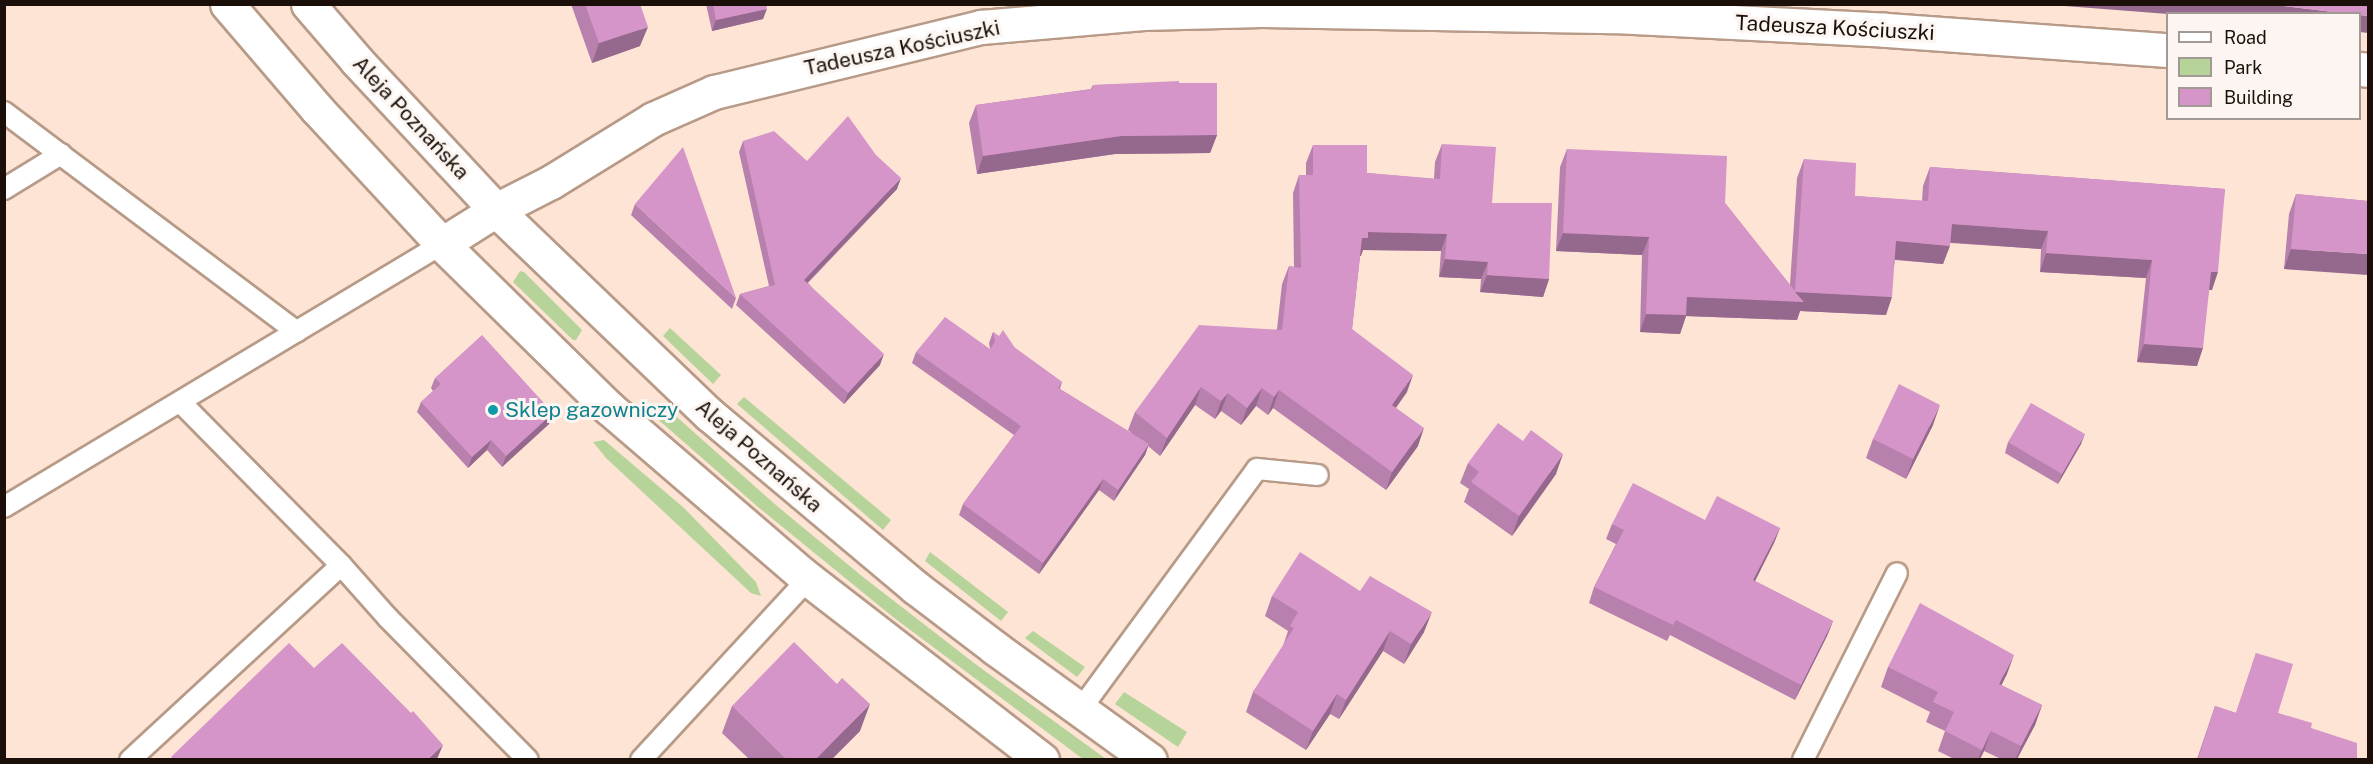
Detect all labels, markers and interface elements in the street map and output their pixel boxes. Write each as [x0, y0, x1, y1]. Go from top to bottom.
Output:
street label: Tadeusza Kościuszki [1735, 10, 1935, 46]
legend [2166, 12, 2361, 120]
street label: Tadeusza Kościuszki [802, 15, 1002, 81]
text: Road [2224, 27, 2267, 48]
street label: Aleja Poznańska [347, 51, 475, 185]
text: Park [2224, 57, 2262, 78]
text: Building [2224, 87, 2293, 108]
street label: Aleja Poznańska [691, 394, 827, 518]
place label: Sklep gazowniczy [505, 397, 678, 423]
marker: Sklep gazowniczy [486, 403, 500, 417]

